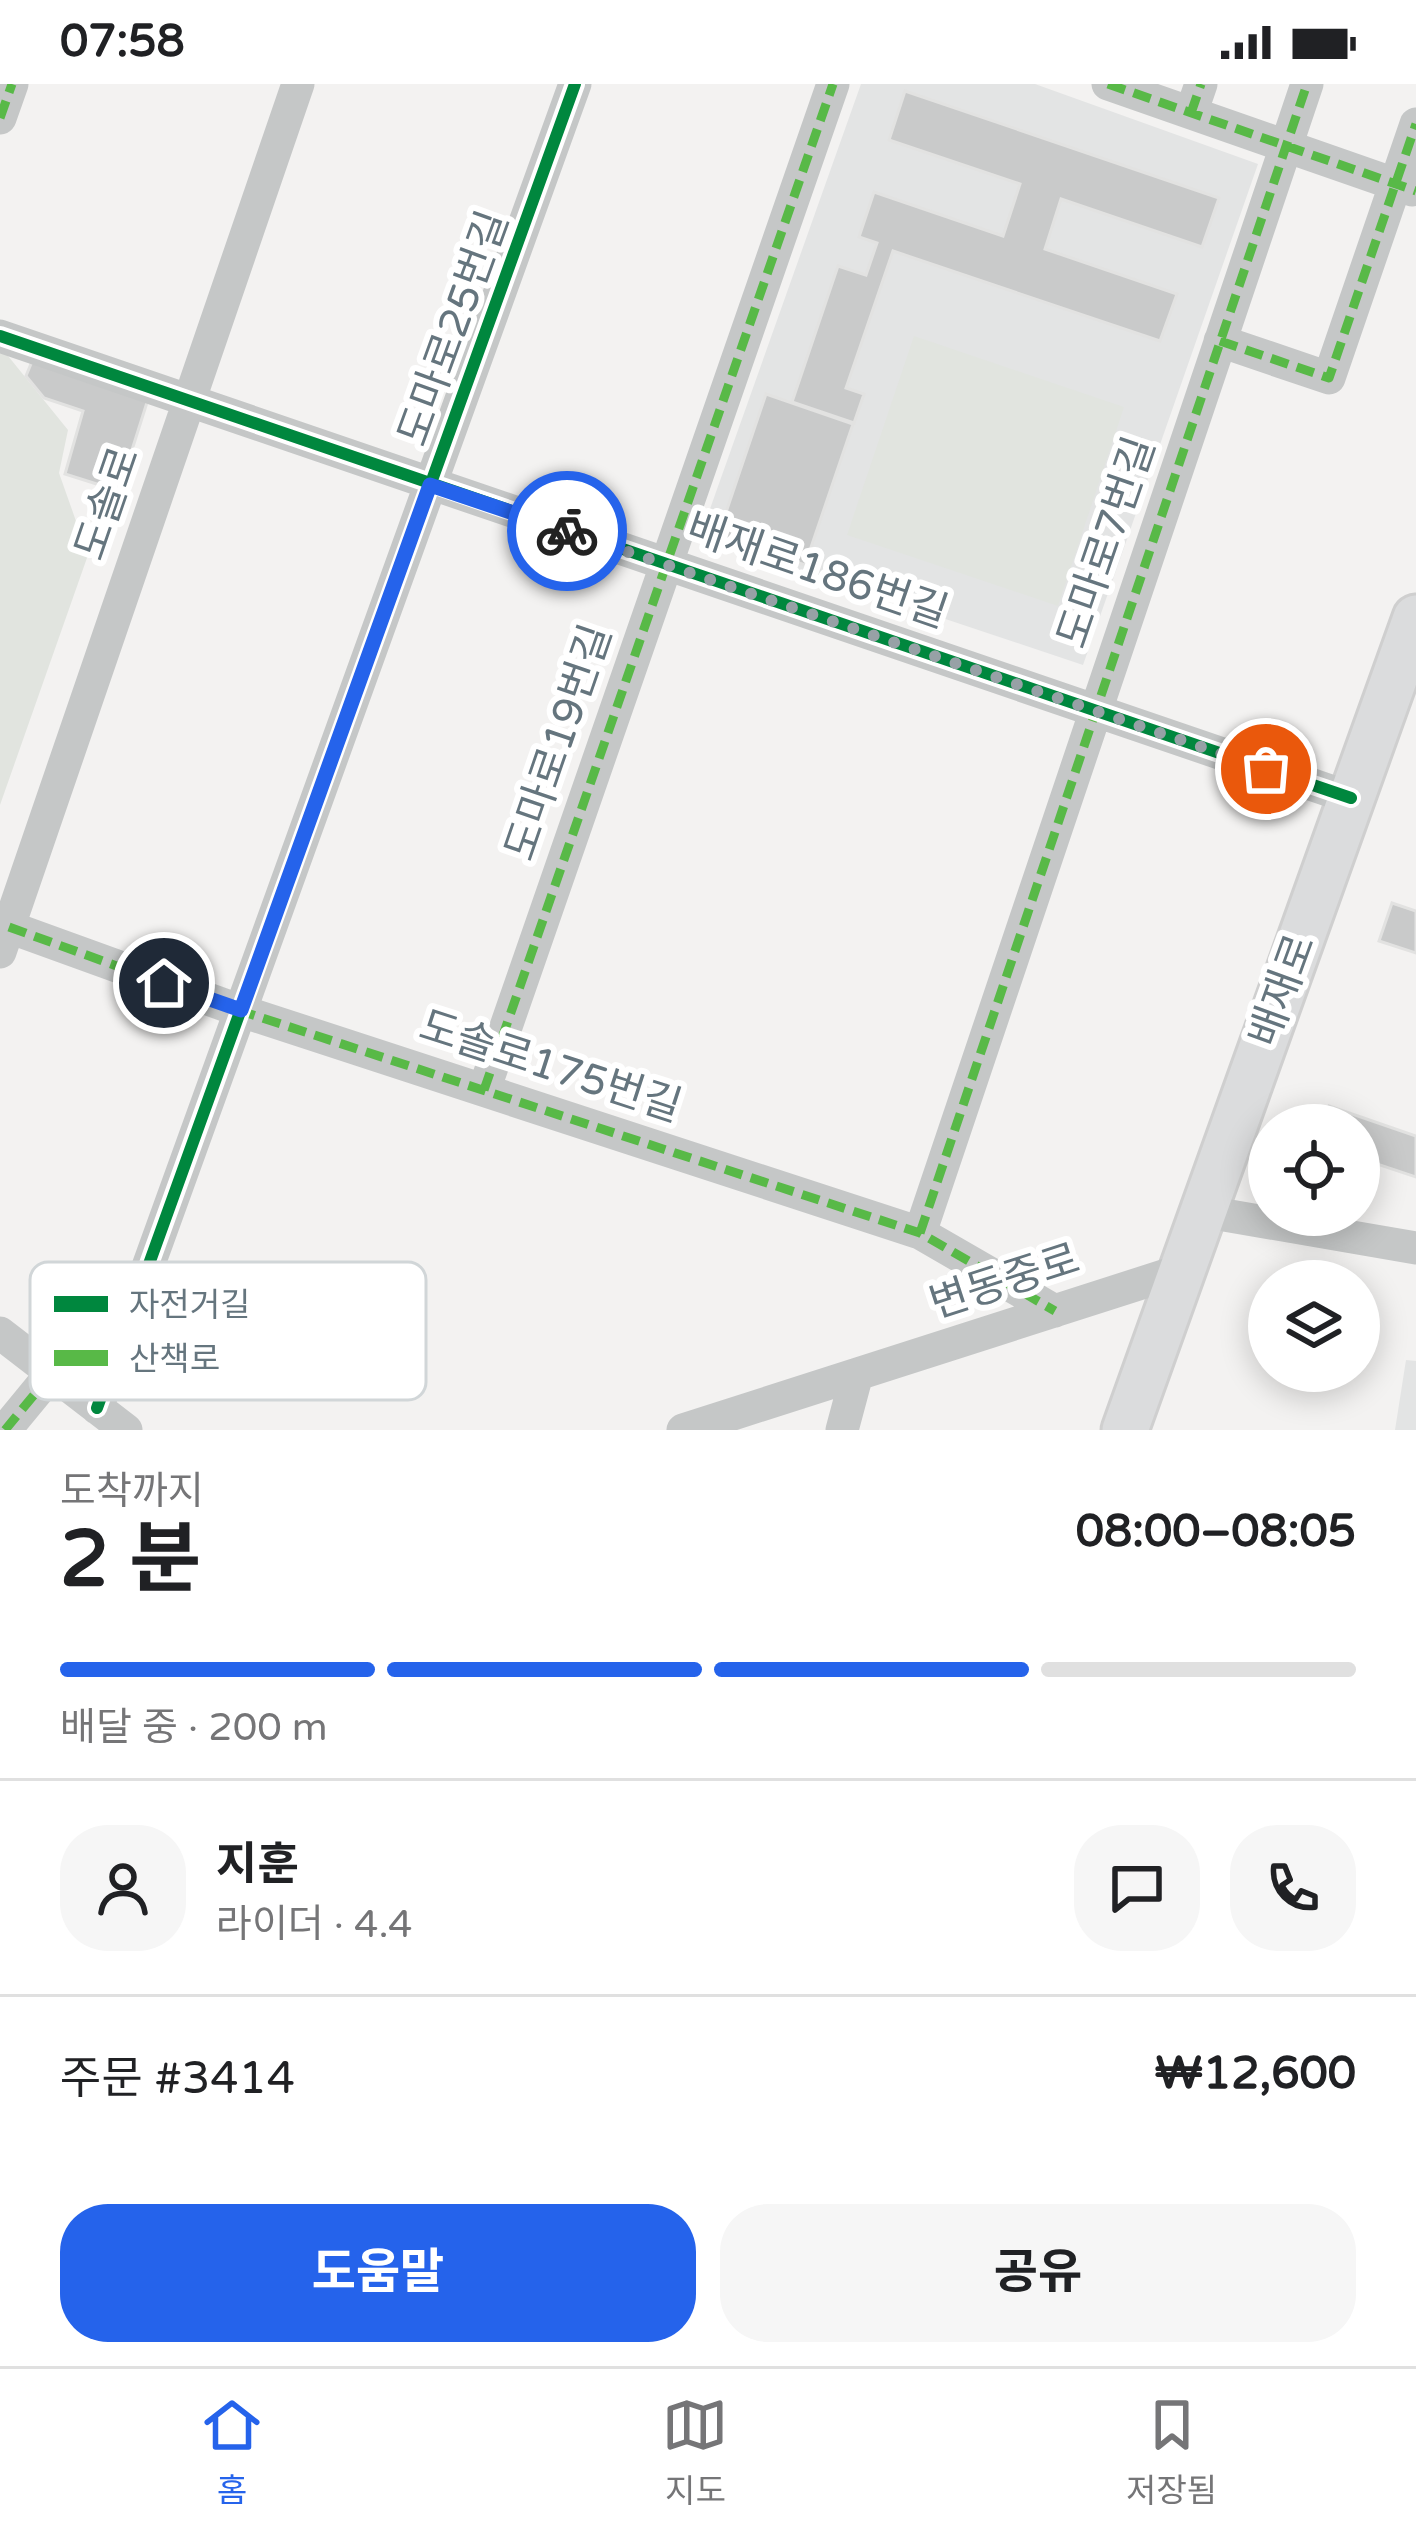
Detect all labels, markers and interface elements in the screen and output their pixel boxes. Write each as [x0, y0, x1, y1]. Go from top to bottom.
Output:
text: 07:58 [60, 15, 185, 69]
street label: 도마로25번길 [387, 204, 519, 453]
street label: 도마로7번길 [1047, 430, 1166, 655]
street label: 도솔로 [64, 440, 150, 567]
courier [507, 471, 627, 591]
icon: bike [534, 498, 600, 564]
street label: 배재로186번길 [680, 502, 955, 639]
street label: 도마로19번길 [494, 618, 623, 867]
pin [1215, 718, 1317, 820]
icon: bag [1233, 736, 1299, 802]
street label: 배재로 [1239, 927, 1326, 1054]
pin [113, 932, 215, 1034]
icon: home [131, 950, 197, 1016]
street label: 도솔로175번길 [413, 1000, 688, 1133]
map controls [1248, 1104, 1380, 1392]
button: locate [1248, 1104, 1380, 1236]
street label: 변동중로 [923, 1233, 1086, 1330]
button: layers [1248, 1260, 1380, 1392]
legend [30, 1262, 426, 1400]
text: 자전거길 [129, 1286, 250, 1325]
text: 산책로 [129, 1340, 220, 1379]
text: 도착까지 [60, 1468, 204, 1515]
text: 08:00–08:05 [1076, 1505, 1356, 1559]
text: 2 분 [60, 1513, 201, 1607]
text: 배달 중 · 200 m [60, 1704, 328, 1751]
button: person [60, 1825, 186, 1951]
button: chat [1074, 1825, 1200, 1951]
button: phone [1230, 1825, 1356, 1951]
text: 지훈 [216, 1838, 299, 1892]
text: 라이더 · 4.4 [216, 1901, 412, 1948]
text: ₩12,600 [1154, 2047, 1356, 2101]
text: 주문 #3414 [60, 2052, 295, 2106]
button: 도움말 [60, 2204, 696, 2342]
button: 공유 [720, 2204, 1356, 2342]
tab: 홈 [199, 2392, 265, 2512]
tab: 지도 [662, 2392, 728, 2512]
tab: 저장됨 [1126, 2392, 1217, 2512]

